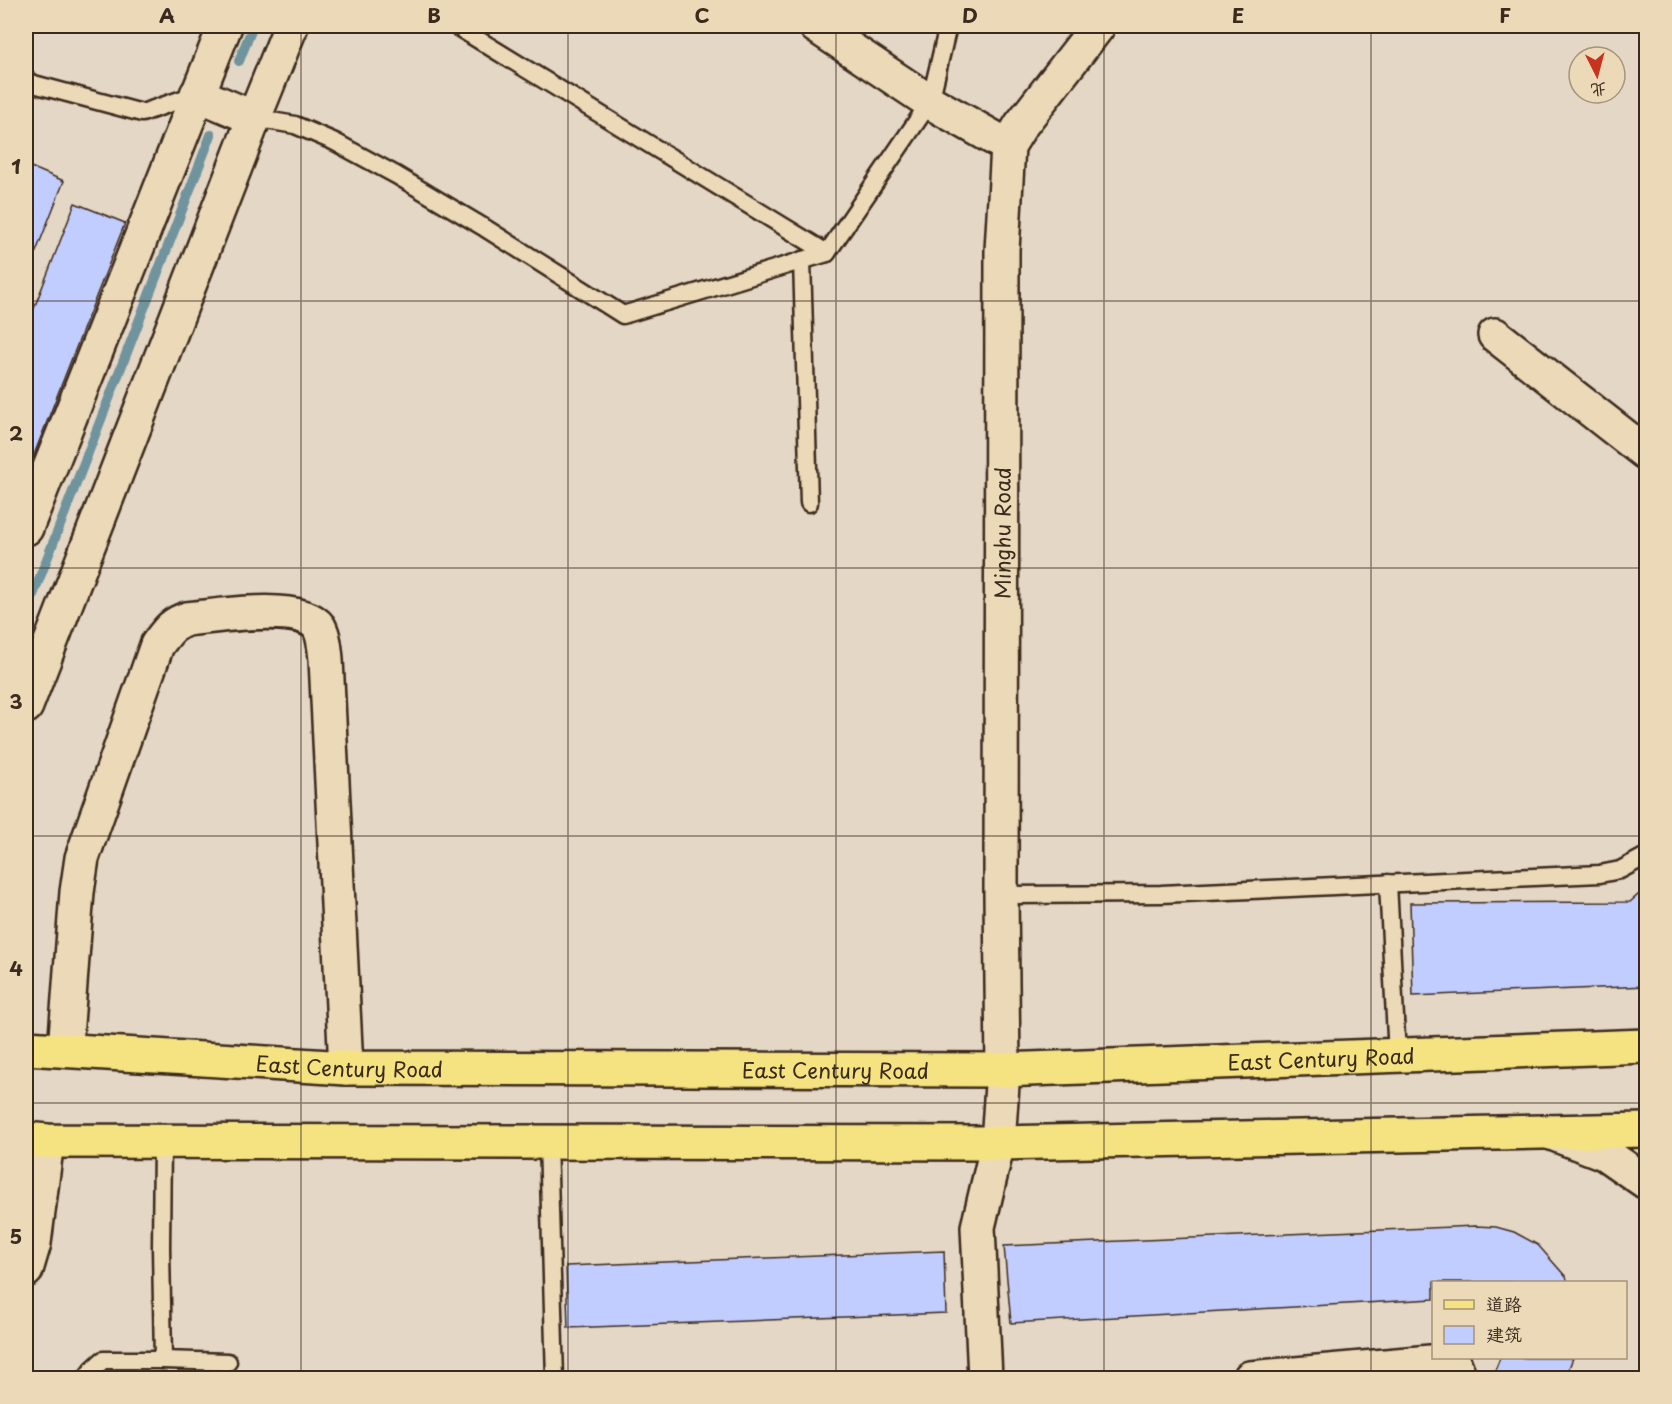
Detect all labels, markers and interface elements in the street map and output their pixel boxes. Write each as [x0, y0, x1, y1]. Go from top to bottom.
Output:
text: A [159, 0, 175, 30]
text: B [427, 0, 441, 30]
text: C [694, 0, 710, 30]
text: D [962, 0, 978, 30]
text: E [1232, 0, 1244, 30]
text: F [1499, 0, 1511, 30]
north arrow [1567, 45, 1627, 105]
text: 北 [1589, 78, 1608, 104]
text: 1 [11, 151, 21, 181]
text: 2 [9, 418, 23, 448]
street label: Minghu Road [985, 467, 1018, 599]
text: 3 [9, 686, 23, 716]
text: 4 [9, 953, 23, 983]
street label: East Century Road [1227, 1039, 1415, 1078]
street label: East Century Road [255, 1046, 443, 1084]
street label: East Century Road [742, 1053, 929, 1086]
text: 5 [10, 1221, 22, 1251]
legend [1432, 1281, 1627, 1359]
text: 道路 [1486, 1290, 1522, 1317]
text: 建筑 [1486, 1320, 1522, 1347]

